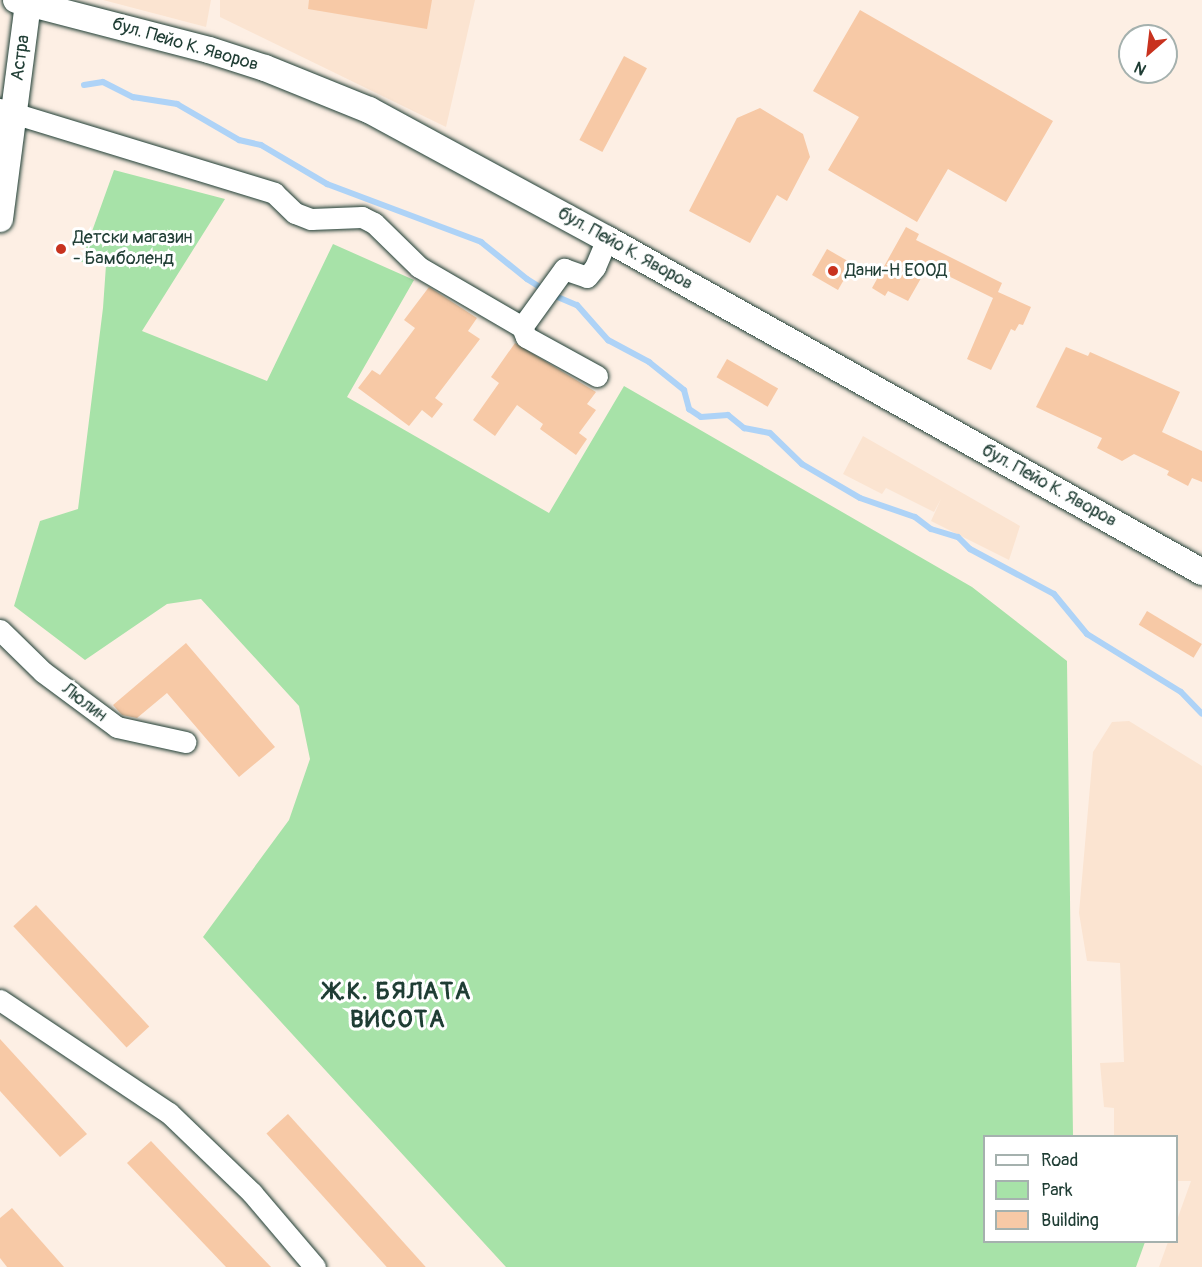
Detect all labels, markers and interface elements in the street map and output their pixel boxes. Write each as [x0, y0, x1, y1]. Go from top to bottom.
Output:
street label: бул. Пейо К. Яворов [109, 14, 261, 76]
north arrow [1118, 24, 1178, 84]
street label: Астра [7, 34, 35, 82]
text: N [1131, 57, 1150, 80]
street label: бул. Пейо К. Яворов [554, 203, 696, 295]
place label: Детски магазин - Бамболенд [73, 228, 192, 270]
marker: Детски магазин - Бамболенд [54, 242, 68, 256]
place label: Дани-Н ЕООД [845, 260, 947, 282]
marker: Дани-Н ЕООД [826, 264, 840, 278]
street label: бул. Пейо К. Яворов [978, 440, 1120, 532]
street label: Люлин [57, 679, 111, 727]
district label: Ж.К. БЯЛАТА ВИСОТА [324, 978, 472, 1034]
legend [983, 1135, 1178, 1243]
text: Road [1041, 1149, 1078, 1172]
text: Park [1041, 1179, 1073, 1202]
text: Building [1041, 1209, 1099, 1232]

